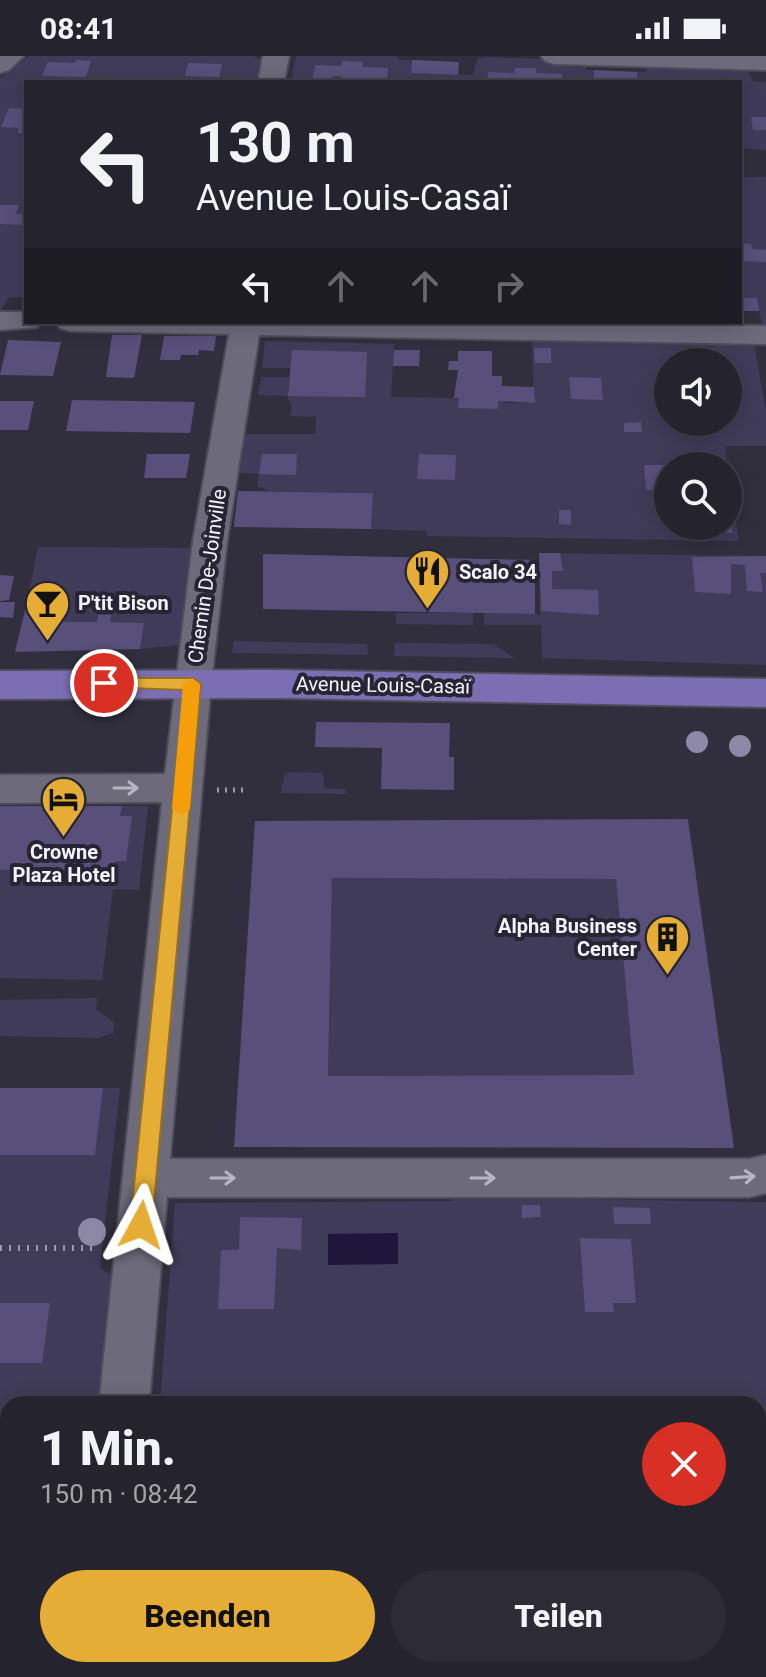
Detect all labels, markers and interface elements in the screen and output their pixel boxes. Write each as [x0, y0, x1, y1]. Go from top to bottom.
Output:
text: 08:41 [40, 11, 117, 46]
text: 130 m [196, 110, 355, 176]
icon: left [64, 112, 168, 216]
text: Avenue Louis-Casaï [196, 177, 510, 219]
icon: left [235, 264, 279, 308]
icon: ahead [319, 264, 363, 308]
icon: ahead [403, 264, 447, 308]
icon: right [487, 264, 531, 308]
map controls [654, 348, 742, 540]
button: sound [654, 348, 742, 436]
button: search [654, 452, 742, 540]
street label: Chemin De-Joinville [183, 487, 231, 665]
restaurant icon: Scalo 34 [404, 548, 452, 611]
place label: Scalo 34 [459, 560, 537, 584]
bar icon: P'tit Bison [23, 579, 71, 642]
place label: P'tit Bison [78, 591, 169, 615]
pin [70, 649, 138, 717]
icon: arrive [82, 661, 126, 705]
street label: Avenue Louis-Casaï [296, 671, 471, 699]
hotel icon: Crowne Plaza Hotel [40, 776, 88, 839]
one-way arrow [112, 780, 139, 796]
place label: Crowne Plaza Hotel [12, 840, 116, 887]
place label: Alpha Business Center [498, 914, 638, 961]
building icon: Alpha Business Center [644, 914, 692, 977]
one-way arrow [729, 1169, 756, 1184]
one-way arrow [209, 1170, 236, 1186]
one-way arrow [469, 1170, 496, 1186]
position arrow [99, 1183, 183, 1267]
text: 1 Min. [40, 1420, 176, 1477]
button: close [642, 1422, 726, 1506]
text: 150 m · 08:42 [40, 1479, 198, 1509]
button: Beenden [40, 1570, 375, 1662]
button: Teilen [391, 1570, 726, 1662]

